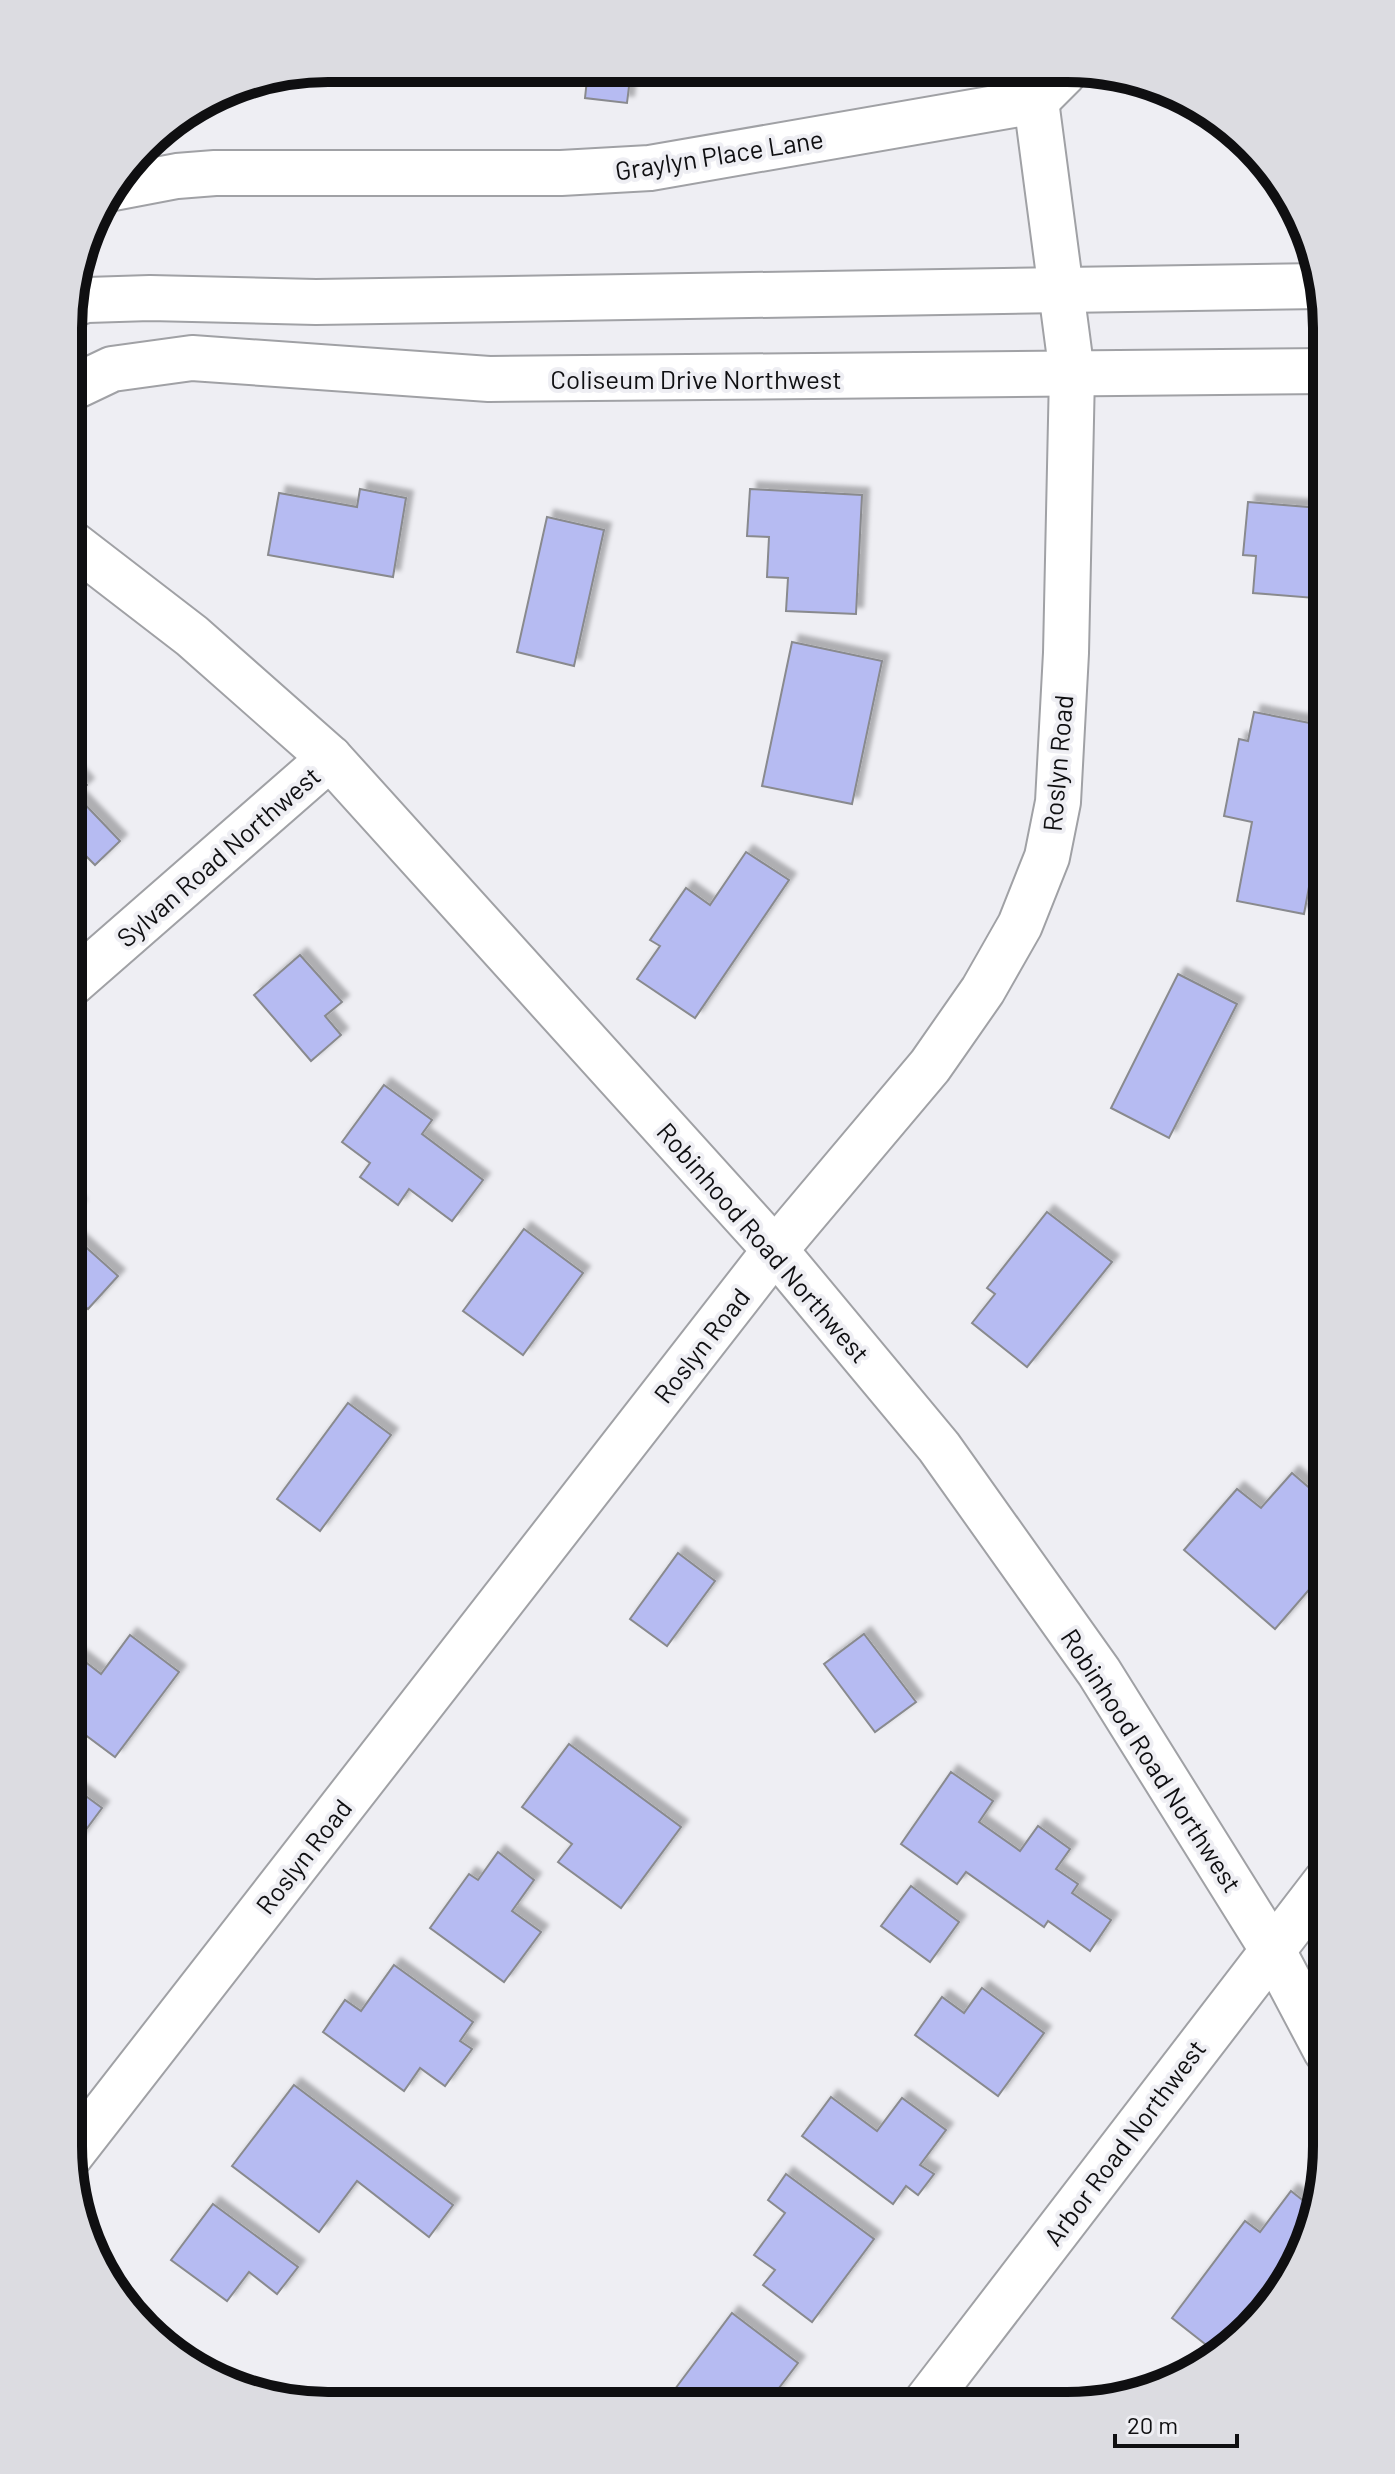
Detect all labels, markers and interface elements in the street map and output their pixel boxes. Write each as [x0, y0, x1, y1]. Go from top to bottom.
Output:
street label: Graylyn Place Lane [613, 122, 825, 186]
street label: Coliseum Drive Northwest [550, 363, 842, 394]
street label: Roslyn Road [1036, 693, 1078, 833]
street label: Sylvan Road Northwest [110, 759, 326, 953]
street label: Robinhood Road Northwest [651, 1116, 877, 1368]
street label: Roslyn Road [647, 1281, 755, 1409]
street label: Robinhood Road Northwest [1055, 1623, 1249, 1897]
street label: Roslyn Road [249, 1792, 357, 1920]
street label: Arbor Road Northwest [1037, 2033, 1211, 2251]
scale bar [1115, 2398, 1237, 2448]
text: 20 m [1127, 2410, 1178, 2439]

